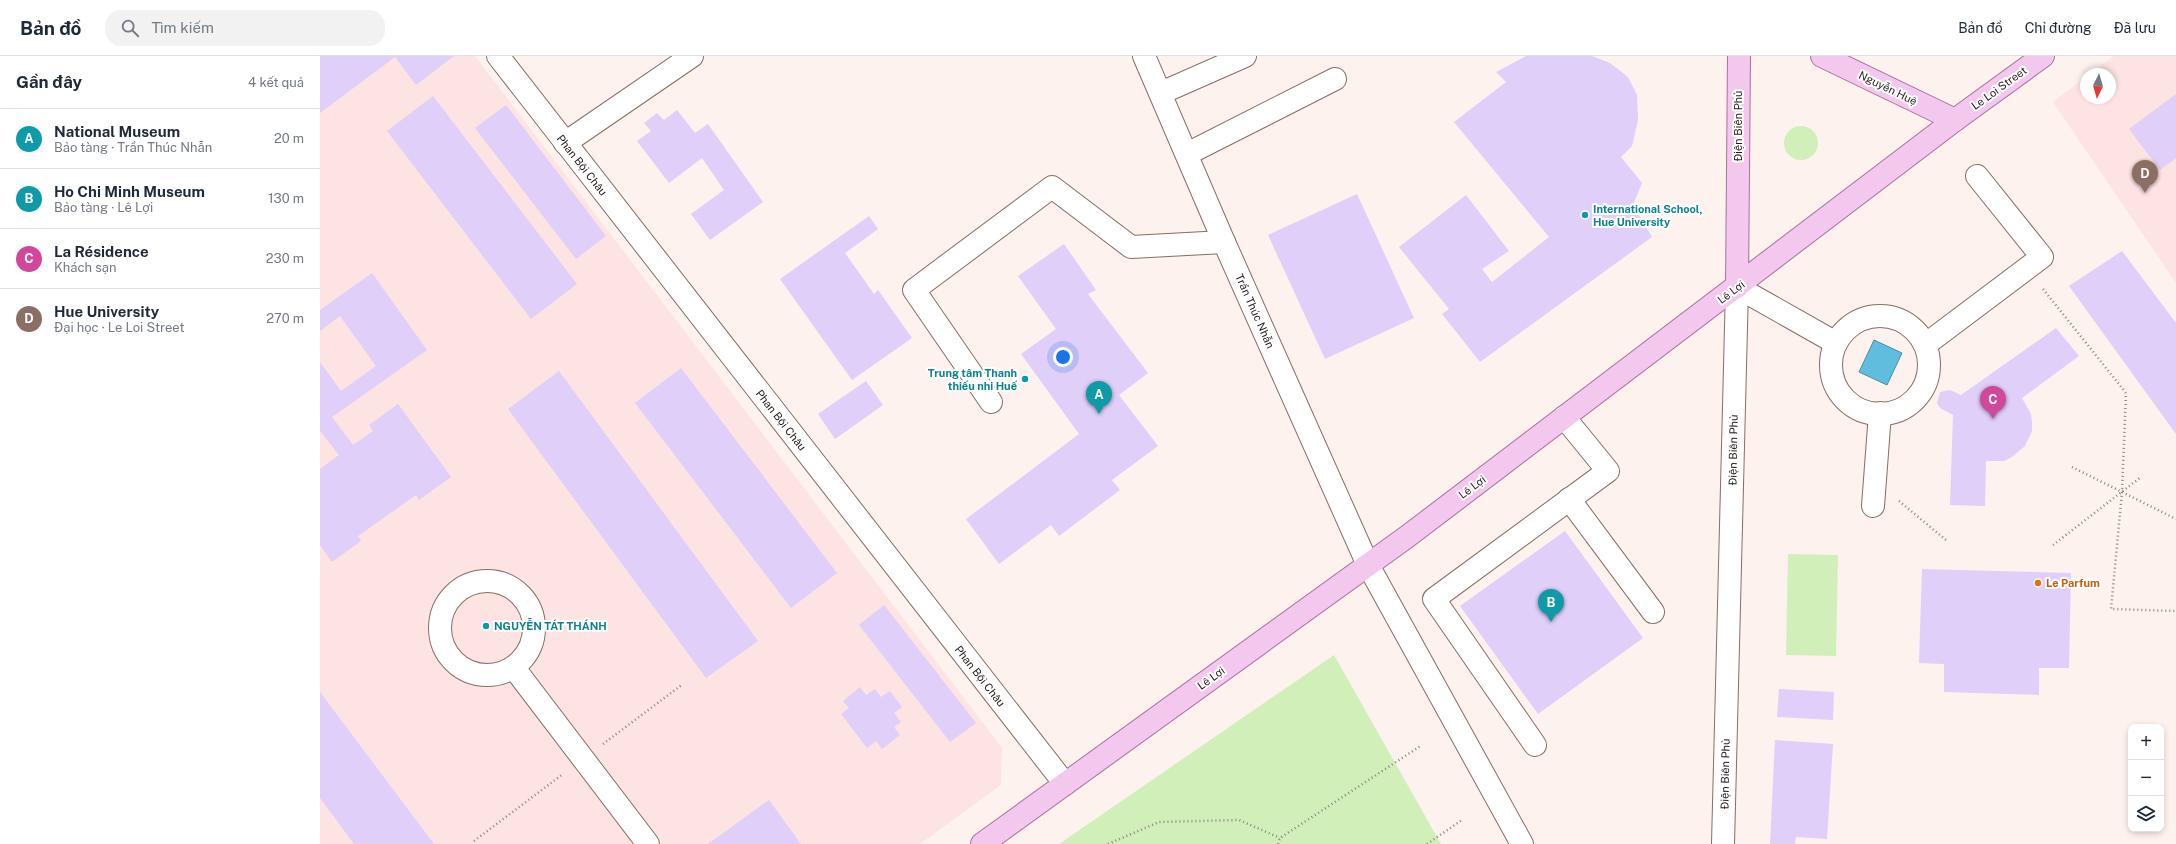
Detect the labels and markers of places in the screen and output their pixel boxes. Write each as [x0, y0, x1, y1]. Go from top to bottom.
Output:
pin: D [2132, 160, 2158, 193]
place label: International School, Hue University [1593, 203, 1703, 228]
marker: International School, Hue University [1580, 210, 1590, 220]
place label: Trung tâm Thanh thiếu nhi Huế [928, 367, 1018, 392]
marker: Trung tâm Thanh thiếu nhi Huế [1020, 374, 1030, 384]
pin: A [1086, 381, 1112, 414]
pin: C [1980, 386, 2006, 419]
place label: Le Parfum [2046, 577, 2100, 589]
marker: Le Parfum [2033, 578, 2043, 588]
pin: B [1538, 589, 1564, 622]
place label: NGUYỄN TÁT THÁNH [494, 618, 607, 632]
marker: NGUYỄN TÁT THÁNH [481, 621, 491, 631]

